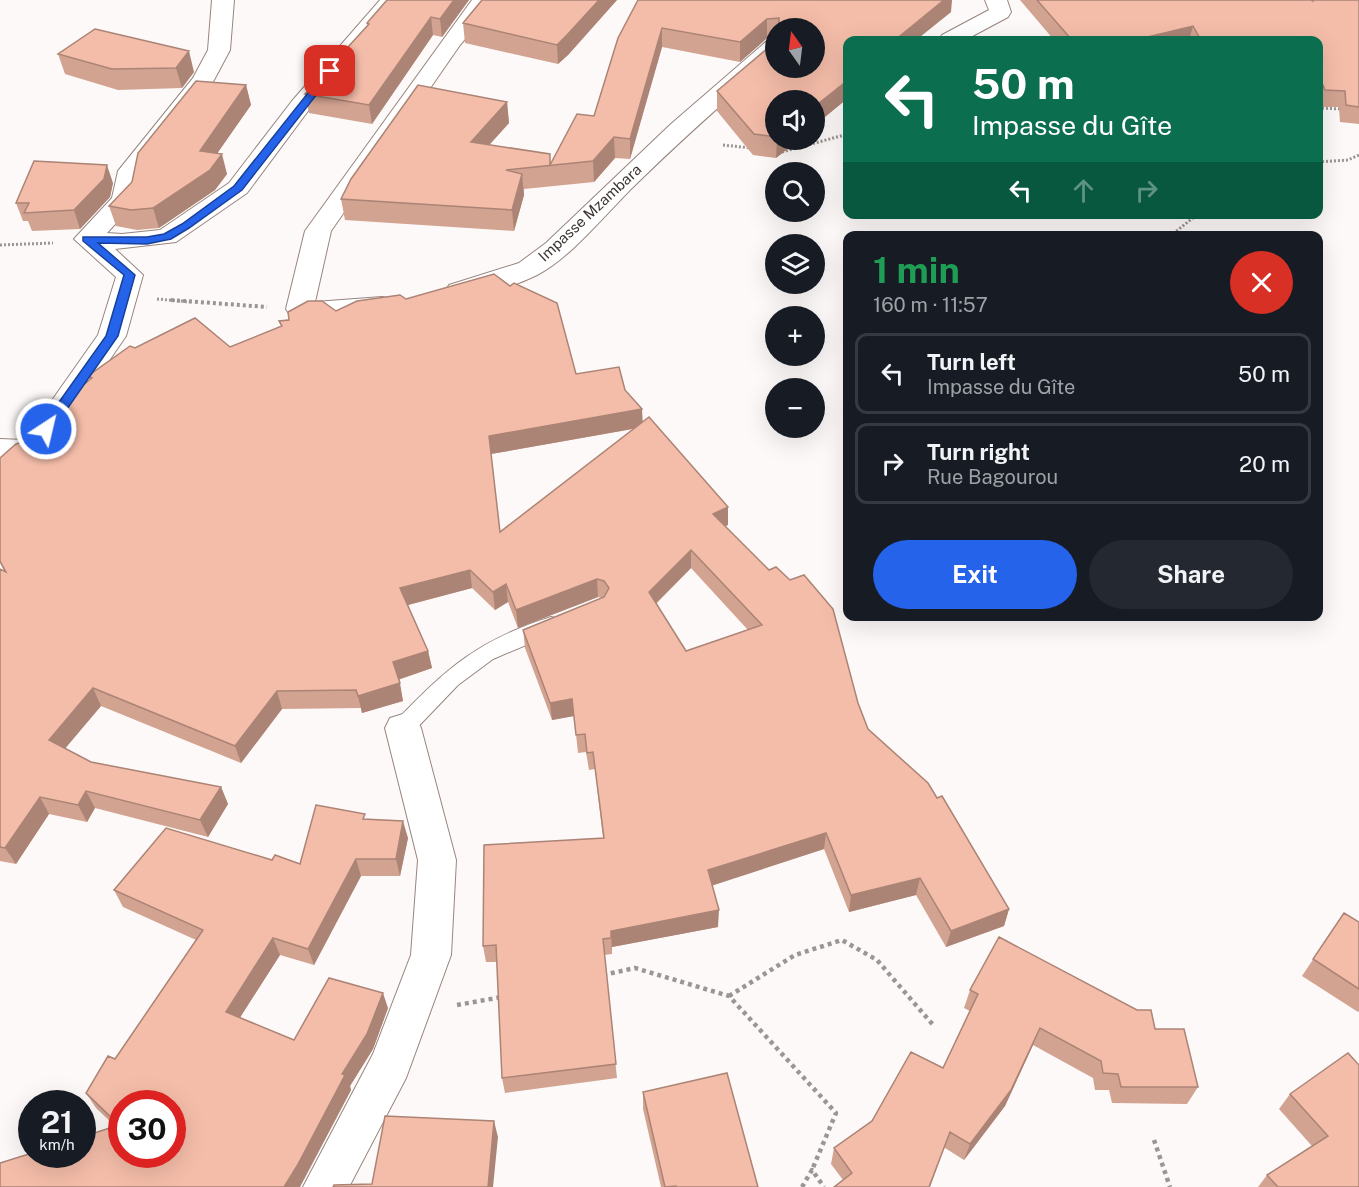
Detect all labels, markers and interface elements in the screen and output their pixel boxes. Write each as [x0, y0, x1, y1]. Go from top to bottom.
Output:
north arrow [765, 18, 825, 78]
map controls [765, 18, 825, 438]
pin [304, 45, 355, 96]
icon: arrive [313, 54, 346, 87]
text: 50 m [972, 59, 1075, 108]
icon: left [873, 60, 951, 138]
button: sound [765, 90, 825, 150]
text: Impasse du Gîte [972, 109, 1172, 141]
street label: Impasse Mzambara [535, 161, 645, 265]
button: search [765, 162, 825, 222]
icon: left [1004, 174, 1037, 207]
icon: ahead [1067, 174, 1100, 207]
icon: right [1130, 174, 1163, 207]
button: layers [765, 234, 825, 294]
text: 1 min [873, 249, 960, 291]
button: close [1230, 251, 1293, 314]
text: 160 m · 11:57 [873, 293, 988, 317]
button: + [765, 306, 825, 366]
text: Turn left [927, 349, 1016, 375]
icon: left [876, 357, 909, 390]
text: 50 m [1238, 361, 1290, 387]
text: Impasse du Gîte [927, 375, 1075, 399]
button: − [765, 378, 825, 438]
position arrow [14, 397, 78, 461]
text: Turn right [927, 439, 1030, 465]
icon: right [876, 447, 909, 480]
text: 20 m [1239, 451, 1290, 477]
text: Rue Bagourou [927, 465, 1058, 489]
button: Exit [873, 540, 1077, 609]
button: Share [1089, 540, 1293, 609]
speed limit sign: 30 [108, 1090, 186, 1168]
text: 21 [41, 1104, 73, 1140]
text: km/h [39, 1136, 75, 1153]

